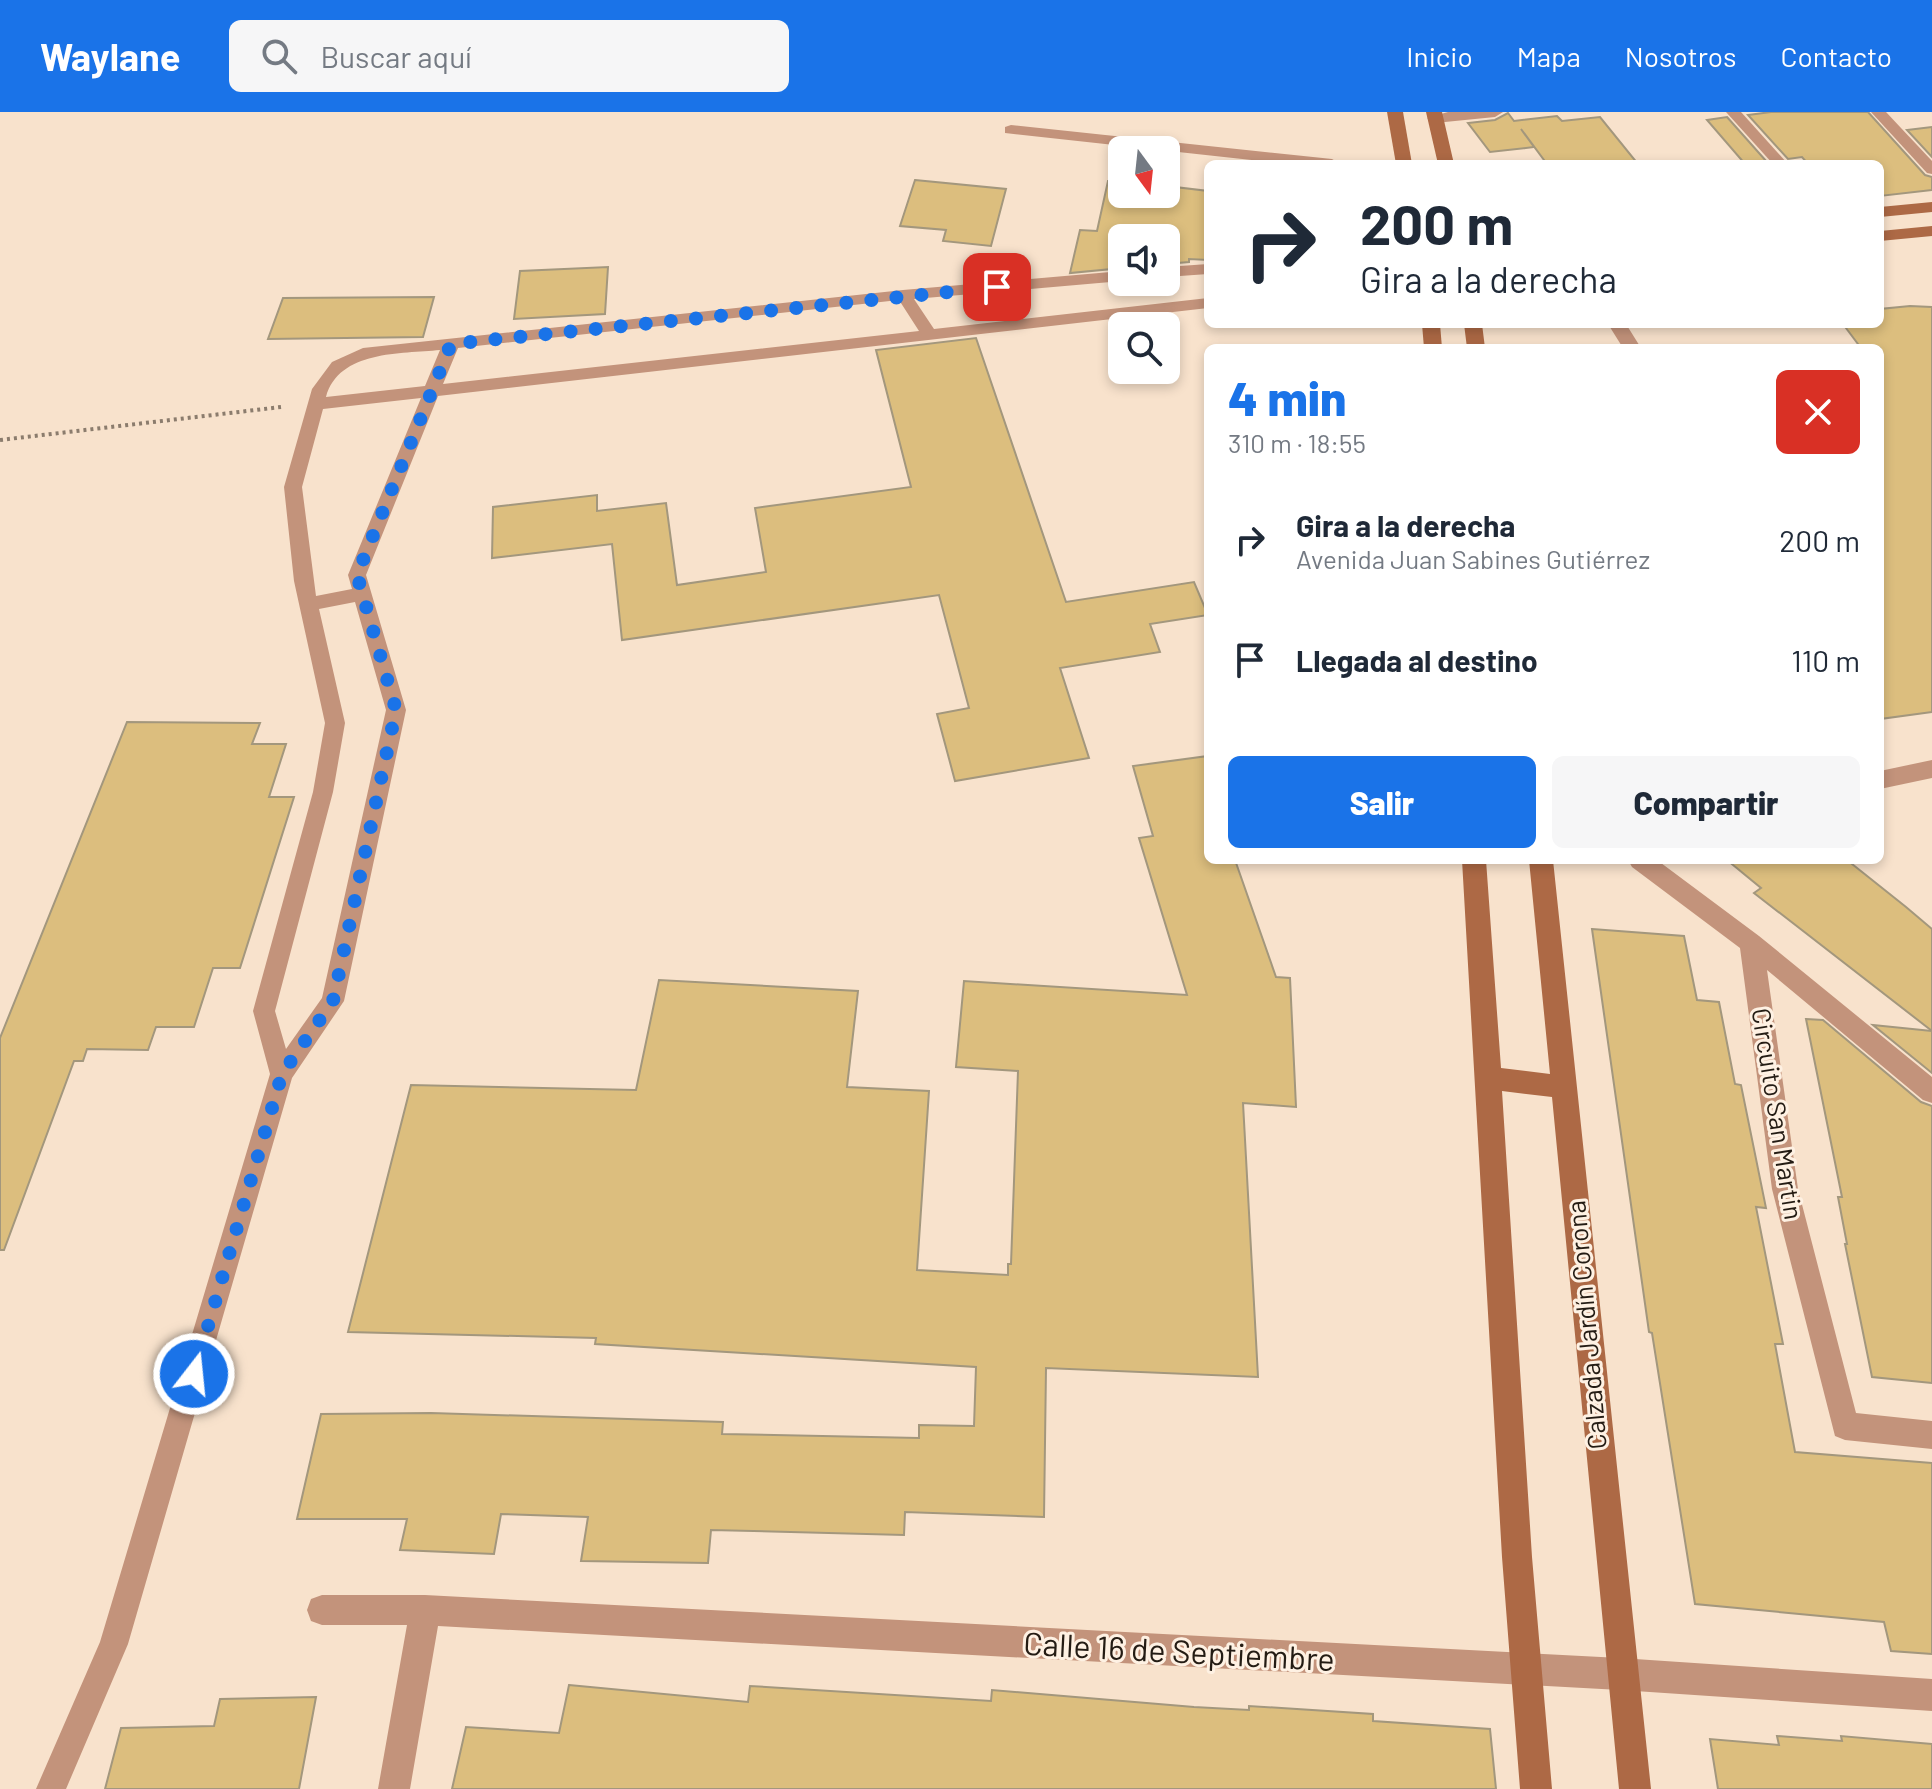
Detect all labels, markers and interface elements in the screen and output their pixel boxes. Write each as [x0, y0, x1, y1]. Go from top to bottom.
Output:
search box [229, 20, 789, 92]
text: Waylane [40, 33, 181, 79]
icon: search [257, 34, 301, 78]
text: Buscar aquí [321, 38, 472, 74]
text: Inicio [1406, 39, 1473, 73]
text: Mapa [1517, 39, 1581, 73]
text: Nosotros [1625, 39, 1737, 73]
text: Contacto [1781, 39, 1892, 73]
north arrow [1108, 136, 1180, 208]
map controls [1108, 136, 1180, 384]
text: 200 m [1360, 189, 1513, 256]
icon: right [1228, 192, 1332, 296]
button: sound [1108, 224, 1180, 296]
pin [963, 253, 1031, 321]
text: Gira a la derecha [1360, 257, 1617, 300]
icon: arrive [975, 265, 1019, 309]
button: search [1108, 312, 1180, 384]
text: 4 min [1228, 368, 1346, 426]
button: close [1776, 370, 1860, 454]
text: 310 m · 18:55 [1228, 427, 1366, 458]
text: Gira a la derecha [1296, 507, 1515, 543]
icon: right [1228, 518, 1272, 562]
text: 200 m [1779, 522, 1860, 558]
text: Avenida Juan Sabines Gutiérrez [1296, 543, 1650, 574]
icon: arrive [1228, 638, 1272, 682]
text: Llegada al destino [1296, 642, 1538, 678]
text: 110 m [1791, 642, 1860, 678]
button: Salir [1228, 756, 1536, 848]
button: Compartir [1552, 756, 1860, 848]
street label: Circuito San Martin [1746, 1006, 1811, 1222]
street label: Calzada Jardín Corona [1559, 1199, 1612, 1451]
position arrow [152, 1332, 236, 1416]
street label: Calle 16 de Septiembre [1023, 1623, 1336, 1677]

